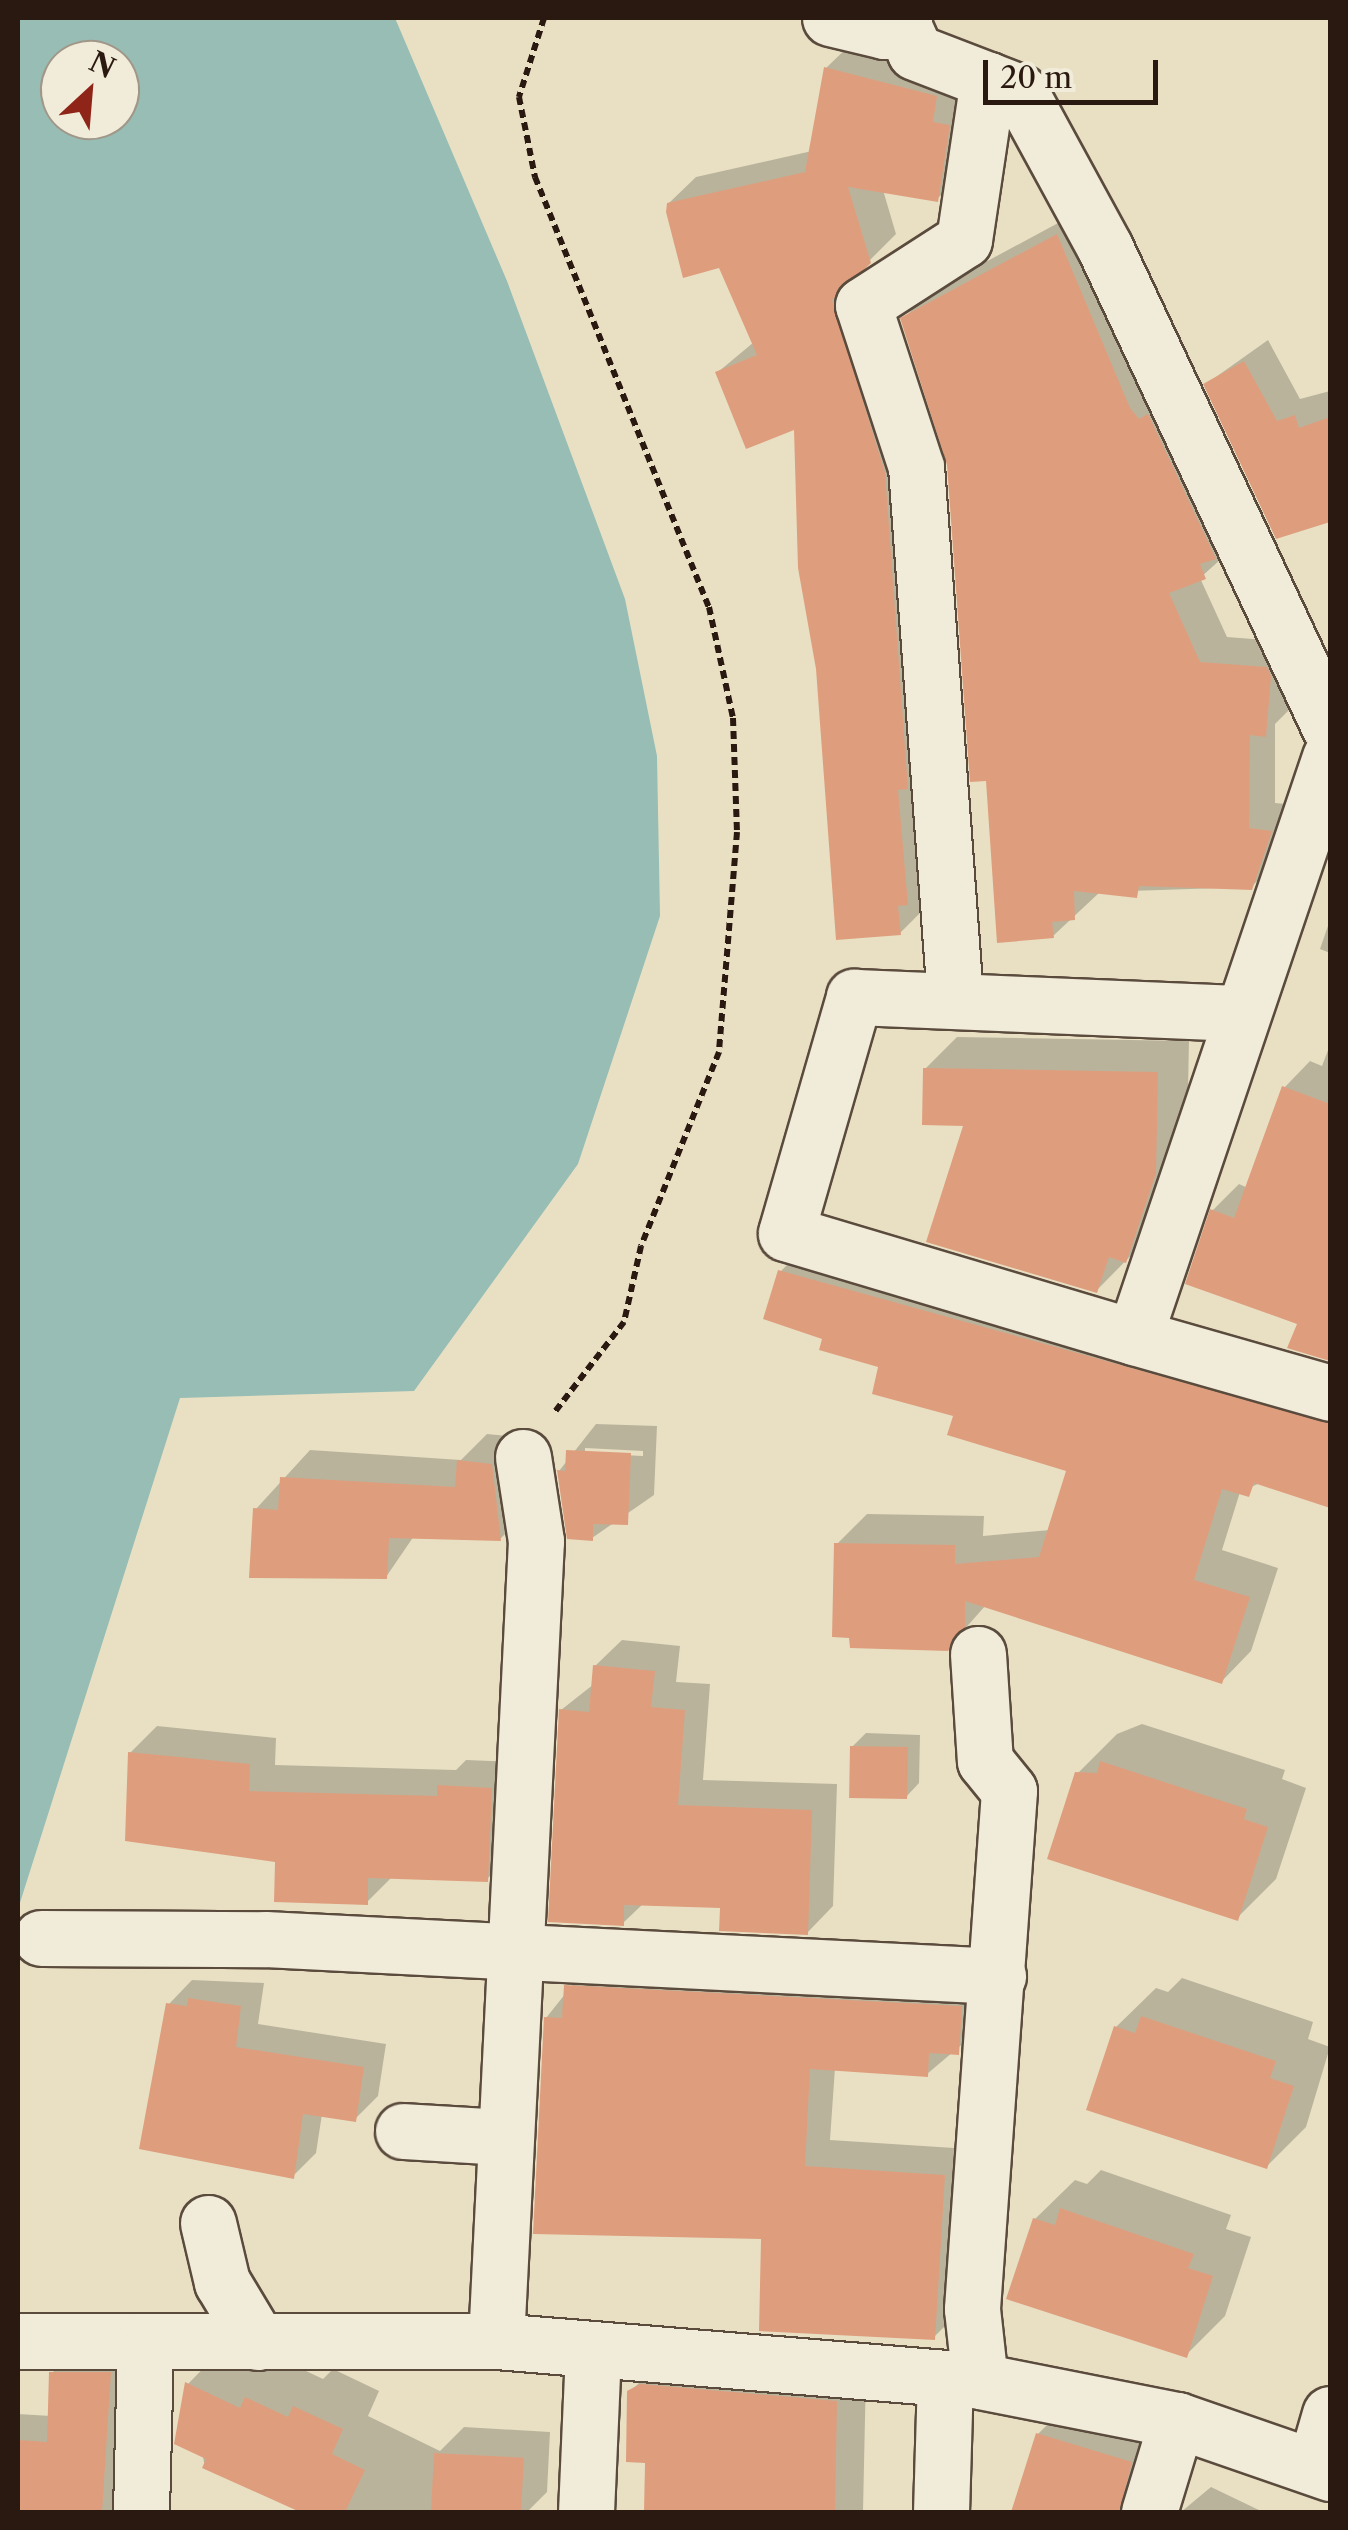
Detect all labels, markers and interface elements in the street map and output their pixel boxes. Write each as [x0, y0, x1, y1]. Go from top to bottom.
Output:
north arrow [40, 40, 140, 140]
scale bar [988, 40, 1163, 102]
text: N [84, 44, 121, 85]
text: 20 m [1000, 59, 1072, 96]

